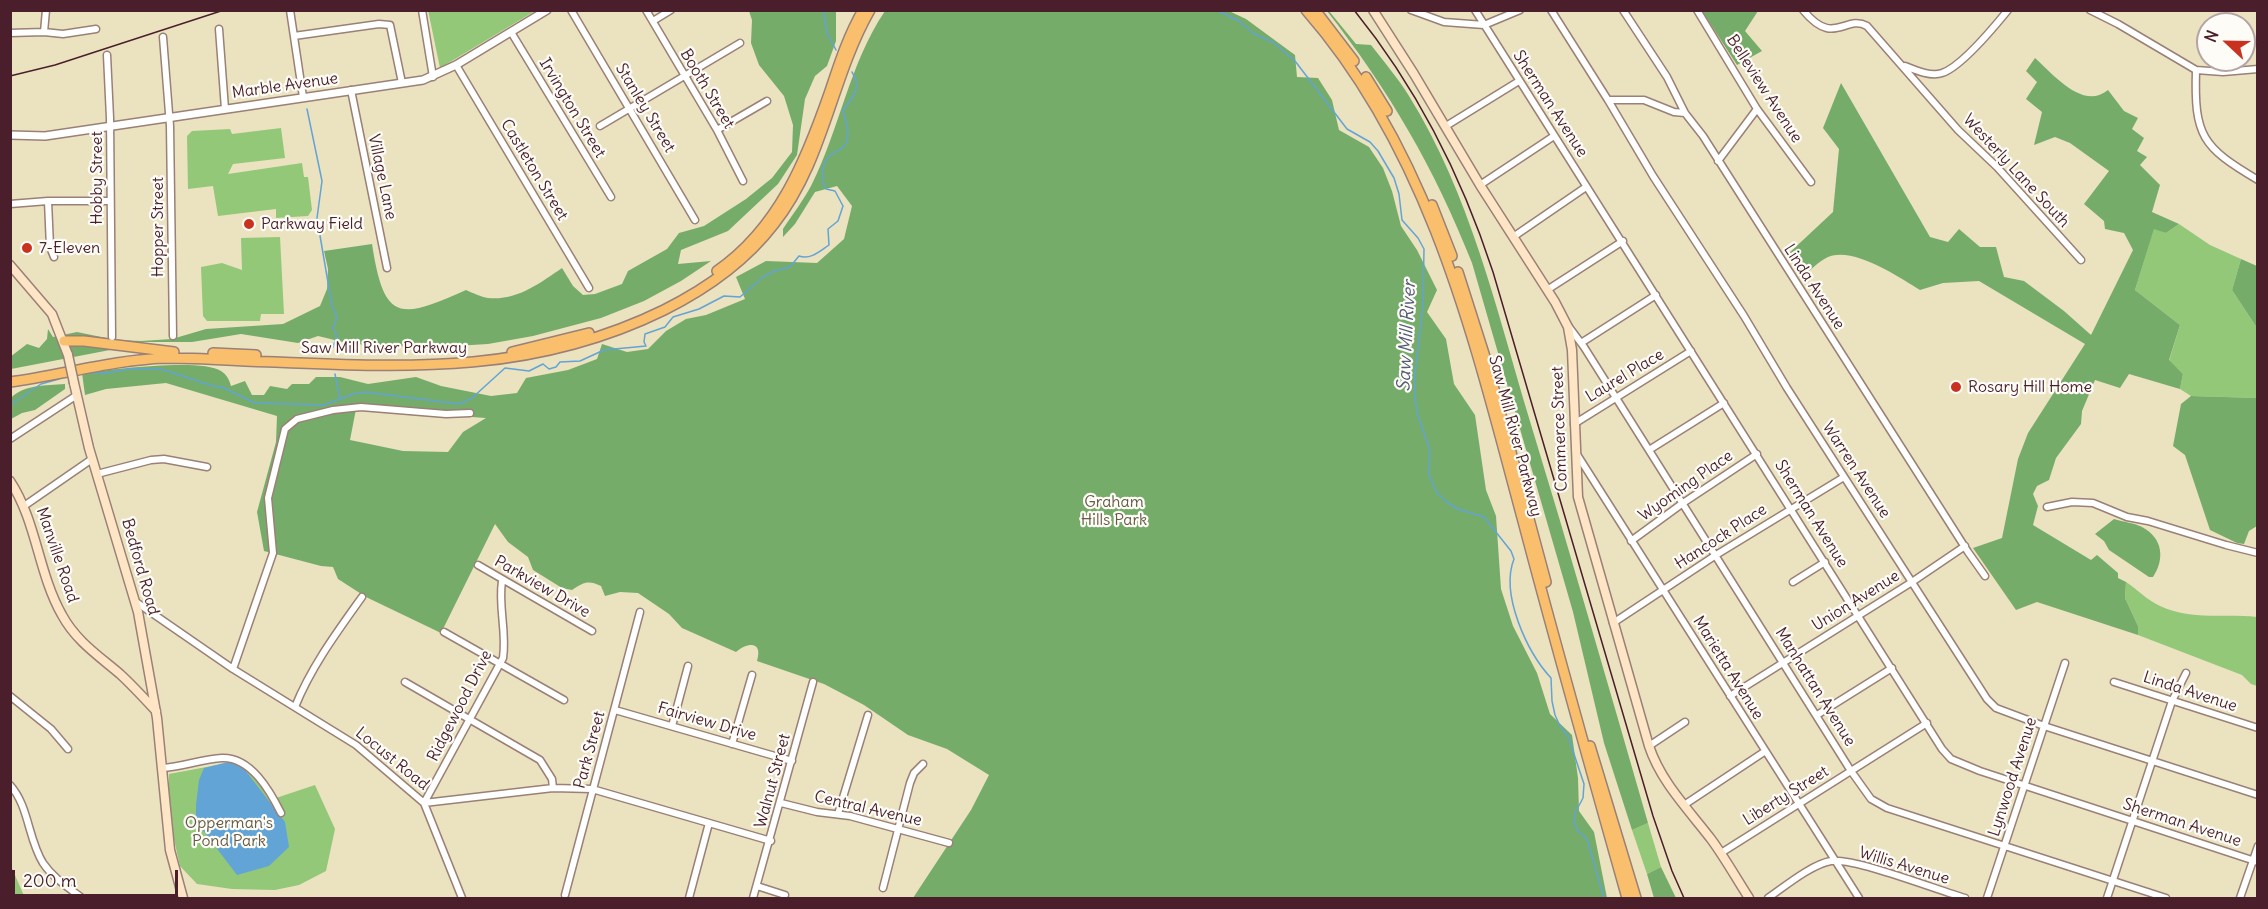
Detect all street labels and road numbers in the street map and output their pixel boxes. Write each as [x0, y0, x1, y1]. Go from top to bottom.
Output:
street label: Belleview Avenue [1722, 31, 1806, 147]
street label: Booth Street [676, 46, 738, 132]
street label: Sherman Avenue [1508, 47, 1592, 161]
street label: Irvington Street [535, 55, 609, 161]
street label: Stanley Street [611, 60, 679, 156]
street label: Marble Avenue [231, 69, 339, 103]
street label: Westerly Lane South [1959, 110, 2073, 232]
street label: Castleton Street [496, 116, 572, 224]
street label: Hobby Street [87, 131, 107, 225]
street label: Village Lane [364, 133, 400, 221]
street label: Hopper Street [148, 177, 168, 277]
street label: Linda Avenue [1779, 241, 1849, 333]
street label: Saw Mill River Parkway [301, 338, 467, 358]
street label: Laurel Place [1582, 345, 1668, 407]
street label: Saw Mill River Parkway [1484, 353, 1546, 519]
street label: Commerce Street [1548, 366, 1572, 492]
street label: Warren Avenue [1818, 418, 1894, 522]
street label: Wyoming Place [1635, 446, 1737, 526]
street label: Sherman Avenue [1770, 457, 1852, 571]
street label: Hancock Place [1671, 500, 1771, 574]
street label: Manville Road [32, 505, 82, 605]
street label: Bedford Road [117, 516, 163, 618]
street label: Parkview Drive [491, 552, 593, 622]
street label: Union Avenue [1809, 567, 1903, 635]
street label: Marietta Avenue [1689, 613, 1767, 723]
street label: Manhattan Avenue [1771, 624, 1859, 750]
street label: Ridgewood Drive [424, 647, 496, 765]
street label: Linda Avenue [2141, 668, 2239, 716]
street label: Fairview Drive [655, 699, 759, 745]
street label: Park Street [570, 709, 610, 791]
street label: Lynwood Avenue [1985, 715, 2041, 839]
street label: Locust Road [351, 724, 433, 794]
street label: Walnut Street [751, 732, 795, 830]
street label: Liberty Street [1740, 762, 1832, 830]
street label: Central Avenue [812, 787, 924, 831]
street label: Sherman Avenue [2120, 795, 2244, 851]
street label: Willis Avenue [1856, 843, 1952, 889]

